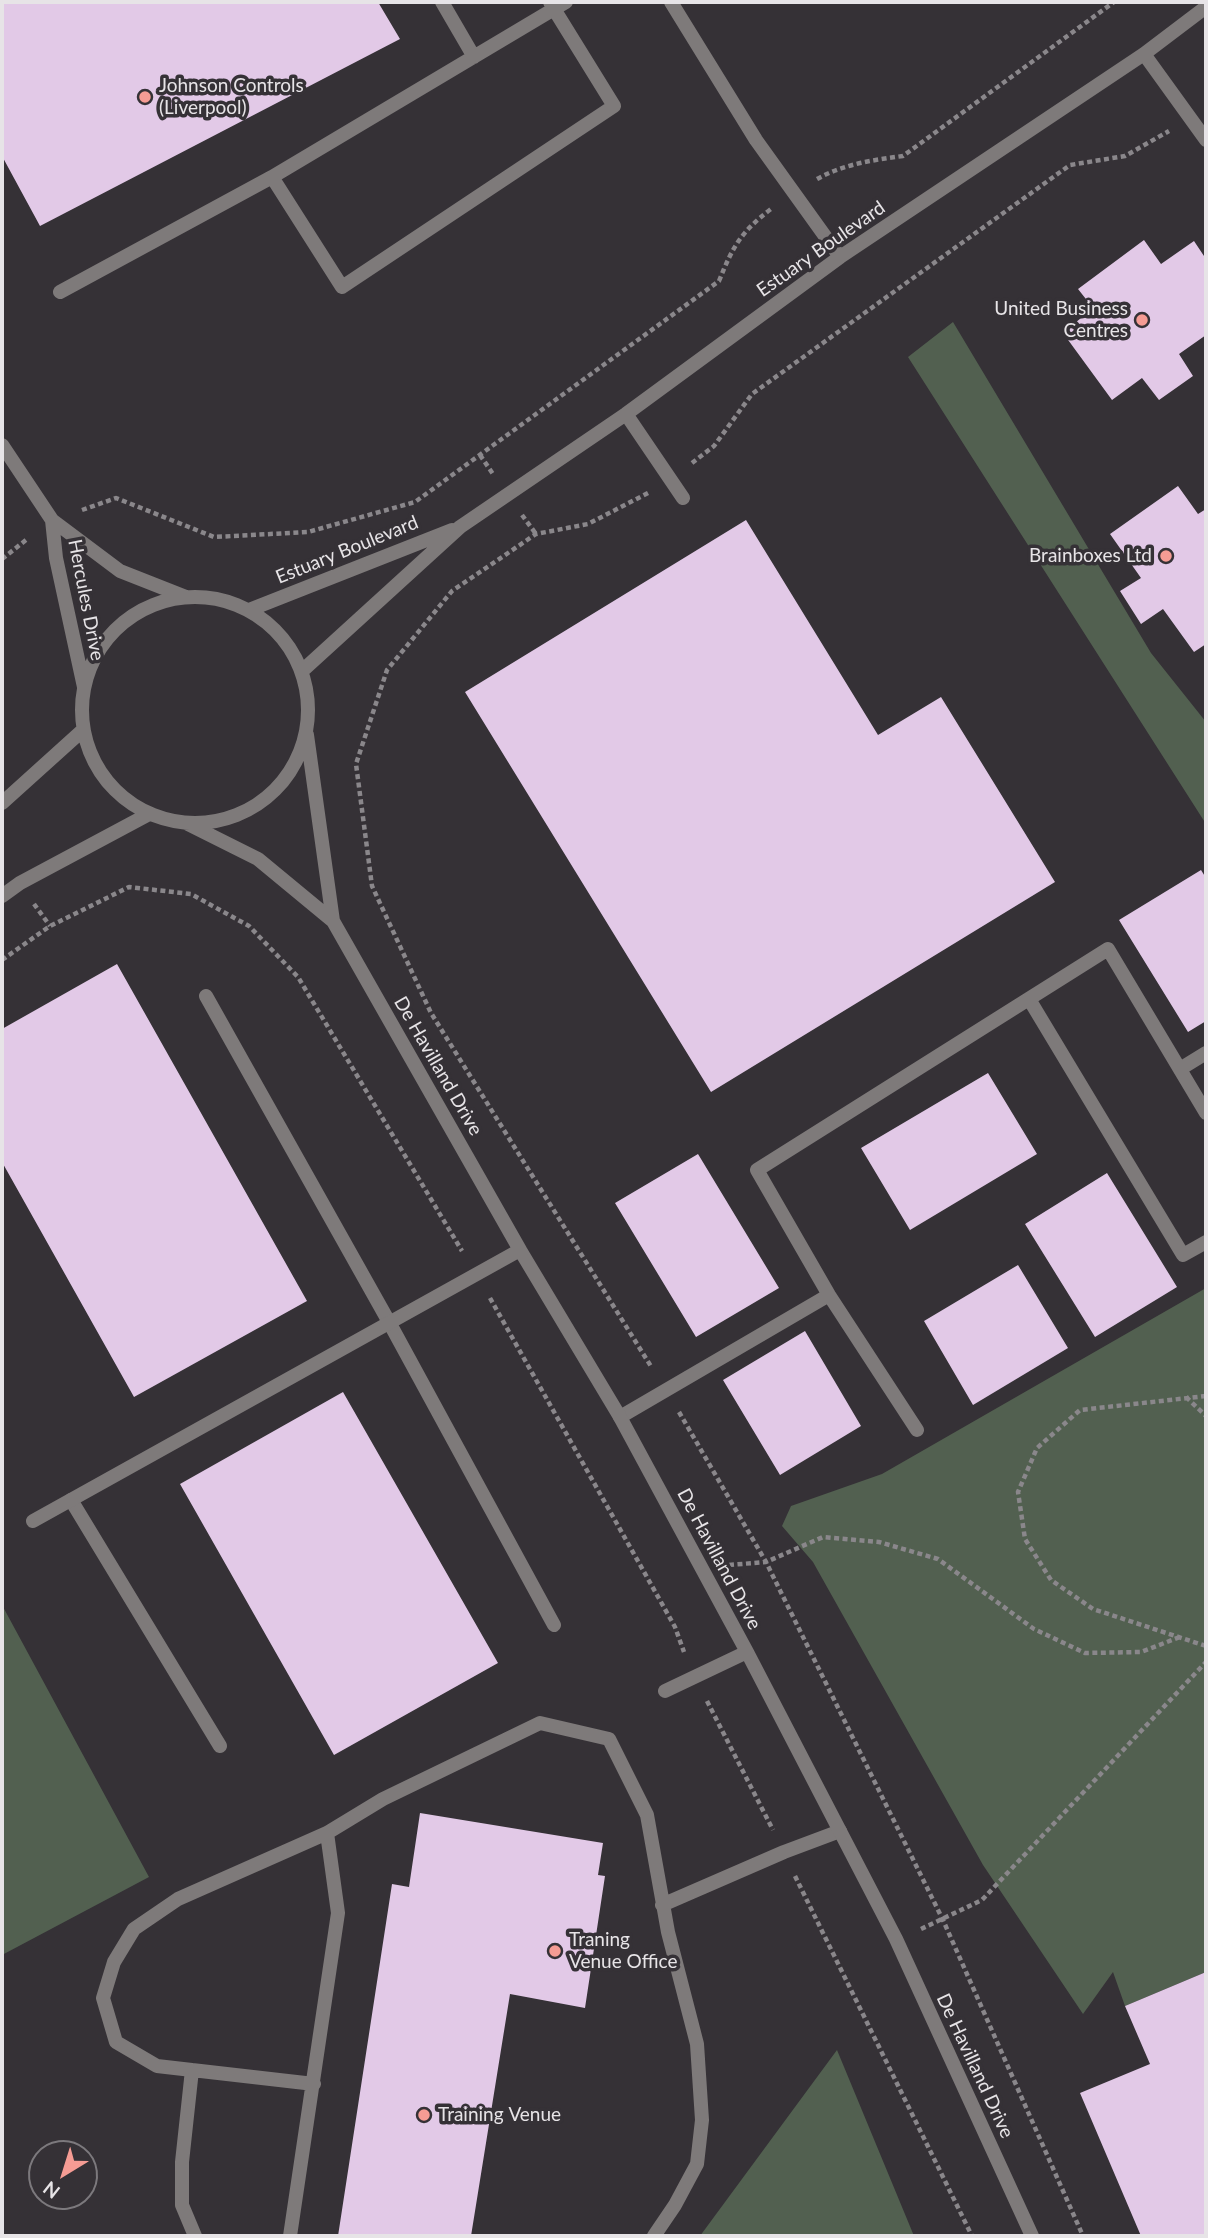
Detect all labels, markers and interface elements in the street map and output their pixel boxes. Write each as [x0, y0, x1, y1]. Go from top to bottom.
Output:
place label: Johnson Controls (Liverpool) [159, 75, 304, 119]
marker: Johnson Controls (Liverpool) [137, 89, 153, 105]
street label: Estuary Boulevard [752, 196, 890, 302]
place label: United Business Centres [994, 298, 1128, 342]
marker: United Business Centres [1134, 312, 1150, 328]
street label: Estuary Boulevard [272, 511, 422, 589]
street label: Hercules Drive [63, 537, 109, 663]
place label: Brainboxes Ltd [1029, 545, 1152, 567]
marker: Brainboxes Ltd [1158, 548, 1174, 564]
street label: De Havilland Drive [389, 992, 487, 1140]
street label: De Havilland Drive [672, 1484, 766, 1634]
place label: Traning Venue Office [569, 1929, 677, 1973]
marker: Traning Venue Office [547, 1943, 563, 1959]
street label: De Havilland Drive [932, 1990, 1018, 2142]
place label: Training Venue [438, 2104, 561, 2126]
marker: Training Venue [416, 2107, 432, 2123]
north arrow [28, 2140, 98, 2210]
text: N [38, 2177, 64, 2204]

